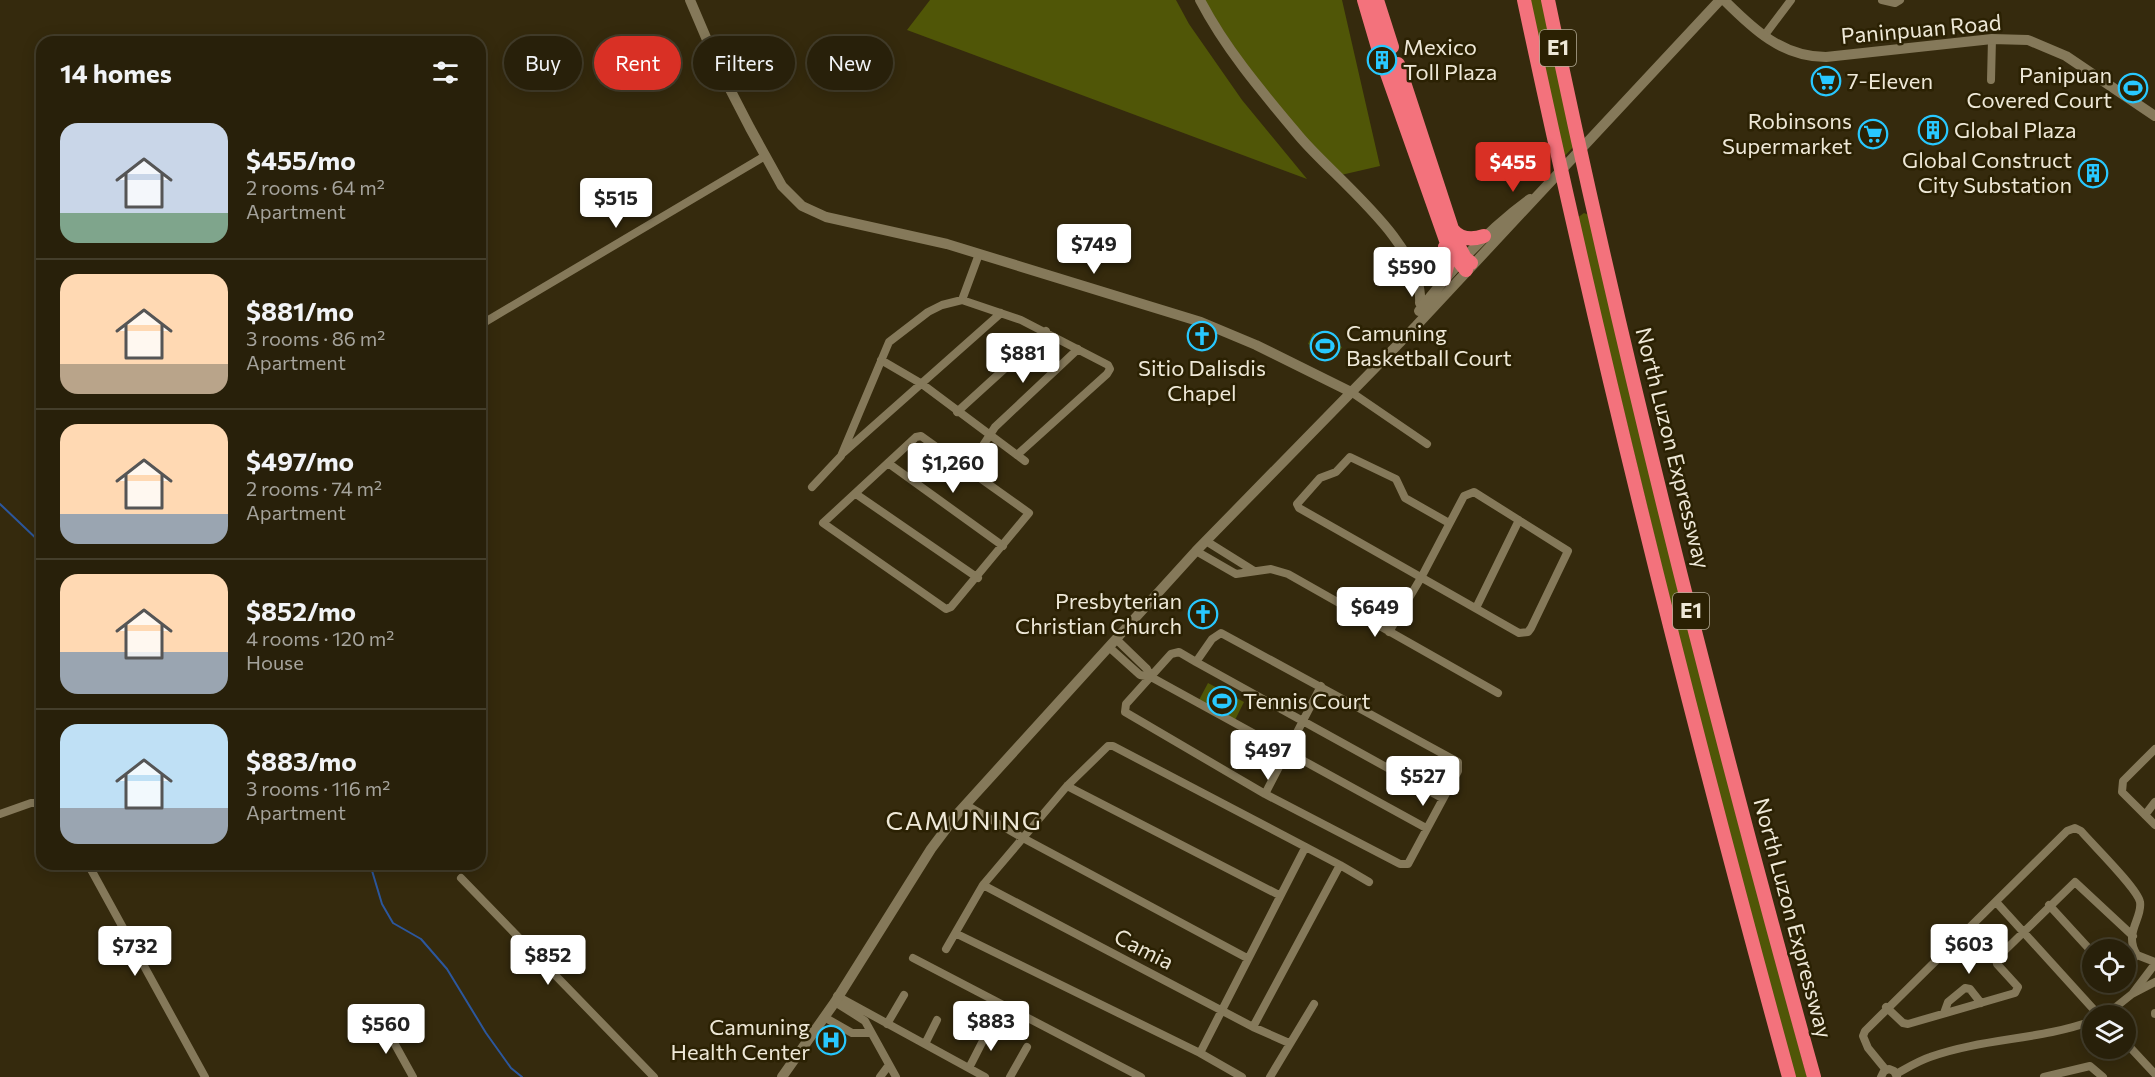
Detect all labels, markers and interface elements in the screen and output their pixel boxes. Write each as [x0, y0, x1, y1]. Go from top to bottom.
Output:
street label: Paninpuan Road [1839, 8, 2002, 49]
road number: E1 [1540, 30, 1576, 66]
place label: Mexico Toll Plaza [1403, 33, 1497, 85]
chip: Buy [504, 36, 582, 90]
chip: Rent [594, 36, 681, 90]
chip: Filters [693, 36, 795, 90]
chip: New [807, 36, 893, 90]
building icon: Mexico Toll Plaza [1366, 44, 1398, 76]
icon: filters [429, 56, 462, 89]
text: 14 homes [60, 57, 172, 88]
place label: Panipuan Covered Court [1966, 61, 2112, 113]
supermarket icon: 7-Eleven [1810, 65, 1842, 97]
place label: 7-Eleven [1847, 67, 1933, 94]
sports icon: Panipuan Covered Court [2117, 72, 2149, 104]
place label: Robinsons Supermarket [1722, 107, 1852, 159]
building icon: Global Plaza [1917, 114, 1949, 146]
place label: Global Plaza [1954, 116, 2077, 143]
supermarket icon: Robinsons Supermarket [1857, 118, 1889, 150]
pin: $455 [1477, 142, 1549, 193]
text: $455/mo [246, 144, 356, 175]
place label: Global Construct City Substation [1902, 146, 2072, 198]
icon: home [108, 147, 180, 219]
text: $455 [1489, 149, 1537, 173]
building icon: Global Construct City Substation [2077, 157, 2109, 189]
text: 2 rooms · 64 m² [246, 175, 385, 199]
pin: $515 [580, 178, 652, 229]
text: $515 [594, 185, 638, 209]
text: Apartment [246, 199, 346, 223]
pin: $749 [1058, 224, 1130, 275]
text: $749 [1071, 231, 1117, 255]
pin: $590 [1376, 247, 1448, 298]
text: $590 [1388, 254, 1436, 278]
text: $881/mo [246, 295, 354, 326]
icon: home [108, 298, 180, 370]
place label: Camuning Basketball Court [1346, 319, 1512, 371]
church icon: Sitio Dalisdis Chapel [1186, 320, 1218, 352]
street label: North Luzon Expressway [1630, 324, 1717, 571]
text: 3 rooms · 86 m² [246, 326, 385, 350]
sports icon: Camuning Basketball Court [1309, 330, 1341, 362]
pin: $881 [987, 333, 1059, 384]
text: $881 [1000, 340, 1046, 364]
text: Apartment [246, 350, 346, 374]
place label: Sitio Dalisdis Chapel [1138, 354, 1266, 406]
pin: $1,260 [904, 443, 1002, 494]
text: $497/mo [246, 445, 354, 476]
icon: home [108, 448, 180, 520]
text: $1,260 [922, 450, 984, 474]
text: 2 rooms · 74 m² [246, 476, 382, 500]
text: Apartment [246, 500, 346, 524]
place label: Presbyterian Christian Church [1015, 587, 1182, 639]
pin: $649 [1339, 587, 1411, 638]
road number: E1 [1673, 593, 1709, 629]
text: $649 [1351, 594, 1399, 618]
text: $852/mo [246, 595, 356, 626]
icon: home [108, 598, 180, 670]
church icon: Presbyterian Christian Church [1187, 598, 1219, 630]
text: 4 rooms · 120 m² [246, 626, 394, 650]
text: House [246, 650, 304, 674]
sports icon: Tennis Court [1206, 685, 1238, 717]
place label: Tennis Court [1243, 687, 1370, 714]
pin: $497 [1232, 730, 1304, 781]
text: $497 [1245, 737, 1291, 761]
text: $883/mo [246, 745, 357, 776]
icon: home [108, 748, 180, 820]
pin: $527 [1387, 756, 1459, 807]
text: $527 [1400, 763, 1446, 787]
text: 3 rooms · 116 m² [246, 776, 390, 800]
street label: North Luzon Expressway [1748, 795, 1839, 1041]
text: Apartment [246, 800, 346, 824]
district label: CAMUNING [886, 804, 1042, 835]
street label: Camia [1110, 922, 1178, 975]
pin: $603 [1933, 924, 2005, 975]
pin: $732 [99, 926, 171, 977]
text: $603 [1945, 931, 1993, 955]
text: $732 [112, 933, 158, 957]
pin: $852 [512, 935, 584, 986]
map controls [2082, 939, 2136, 1059]
button: locate [2082, 939, 2136, 993]
text: $852 [525, 942, 571, 966]
pin: $883 [955, 1001, 1027, 1052]
pin: $560 [350, 1004, 422, 1055]
button: layers [2082, 1005, 2136, 1059]
text: $883 [967, 1008, 1015, 1032]
text: $560 [362, 1011, 410, 1035]
place label: Camuning Health Center [670, 1013, 810, 1065]
hospital icon: Camuning Health Center [815, 1024, 847, 1056]

